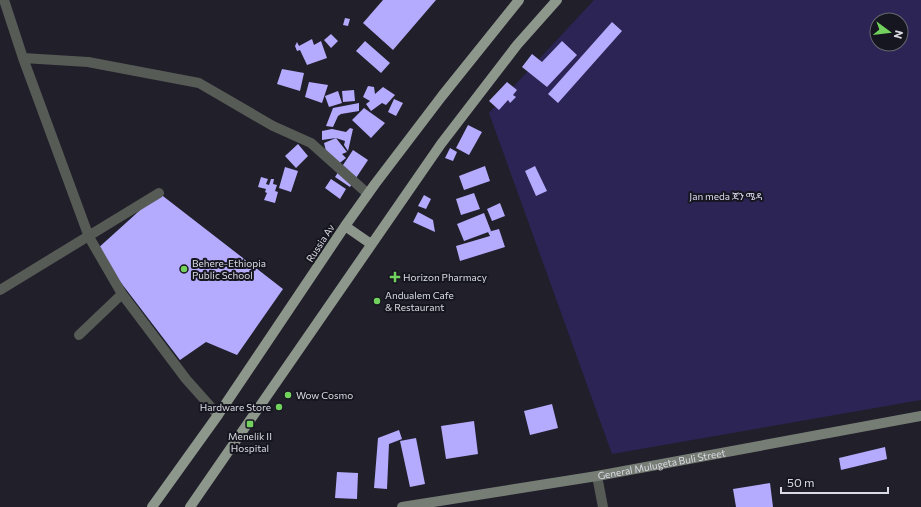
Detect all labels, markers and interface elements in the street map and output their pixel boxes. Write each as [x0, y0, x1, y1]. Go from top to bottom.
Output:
north arrow [869, 12, 909, 52]
text: N [892, 29, 906, 40]
park label: Jan meda ጃን ሜዳ [689, 190, 763, 202]
street label: Russia Av [303, 222, 337, 264]
place label: Behere-Ethiopia Public School [192, 257, 266, 281]
marker: Behere-Ethiopia Public School [179, 264, 189, 274]
place label: Horizon Pharmacy [403, 271, 487, 283]
marker: Horizon Pharmacy [390, 272, 400, 282]
place label: Andualem Cafe & Restaurant [385, 289, 454, 313]
marker: Andualem Cafe & Restaurant [372, 296, 382, 306]
place label: Wow Cosmo [296, 389, 353, 401]
marker: Wow Cosmo [283, 390, 293, 400]
place label: Hardware Store [200, 401, 271, 413]
marker: Hardware Store [274, 402, 284, 412]
marker: Menelik II Hospital [245, 419, 255, 429]
place label: Menelik II Hospital [228, 430, 272, 454]
street label: General Mulugeta Buli Street [597, 446, 726, 482]
scale bar [781, 469, 888, 495]
text: 50 m [787, 475, 815, 489]

